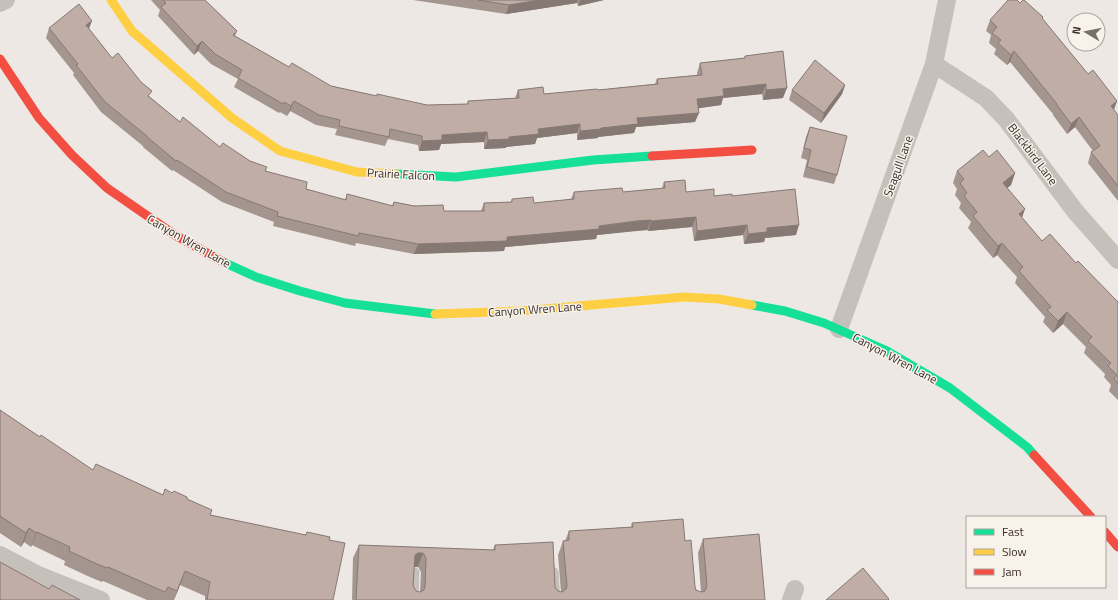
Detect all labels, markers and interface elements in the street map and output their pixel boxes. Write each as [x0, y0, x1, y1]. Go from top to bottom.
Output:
north arrow [1066, 12, 1106, 52]
text: N [1068, 25, 1085, 35]
street label: Blackbird Lane [1003, 119, 1063, 189]
street label: Seagull Lane [878, 133, 918, 199]
street label: Prairie Falcon [367, 163, 435, 185]
street label: Canyon Wren Lane [144, 209, 234, 273]
street label: Canyon Wren Lane [487, 296, 583, 322]
street label: Canyon Wren Lane [849, 328, 941, 388]
legend [966, 516, 1106, 588]
text: Fast [1002, 522, 1025, 541]
text: Slow [1002, 542, 1027, 561]
text: Jam [1002, 562, 1022, 581]

